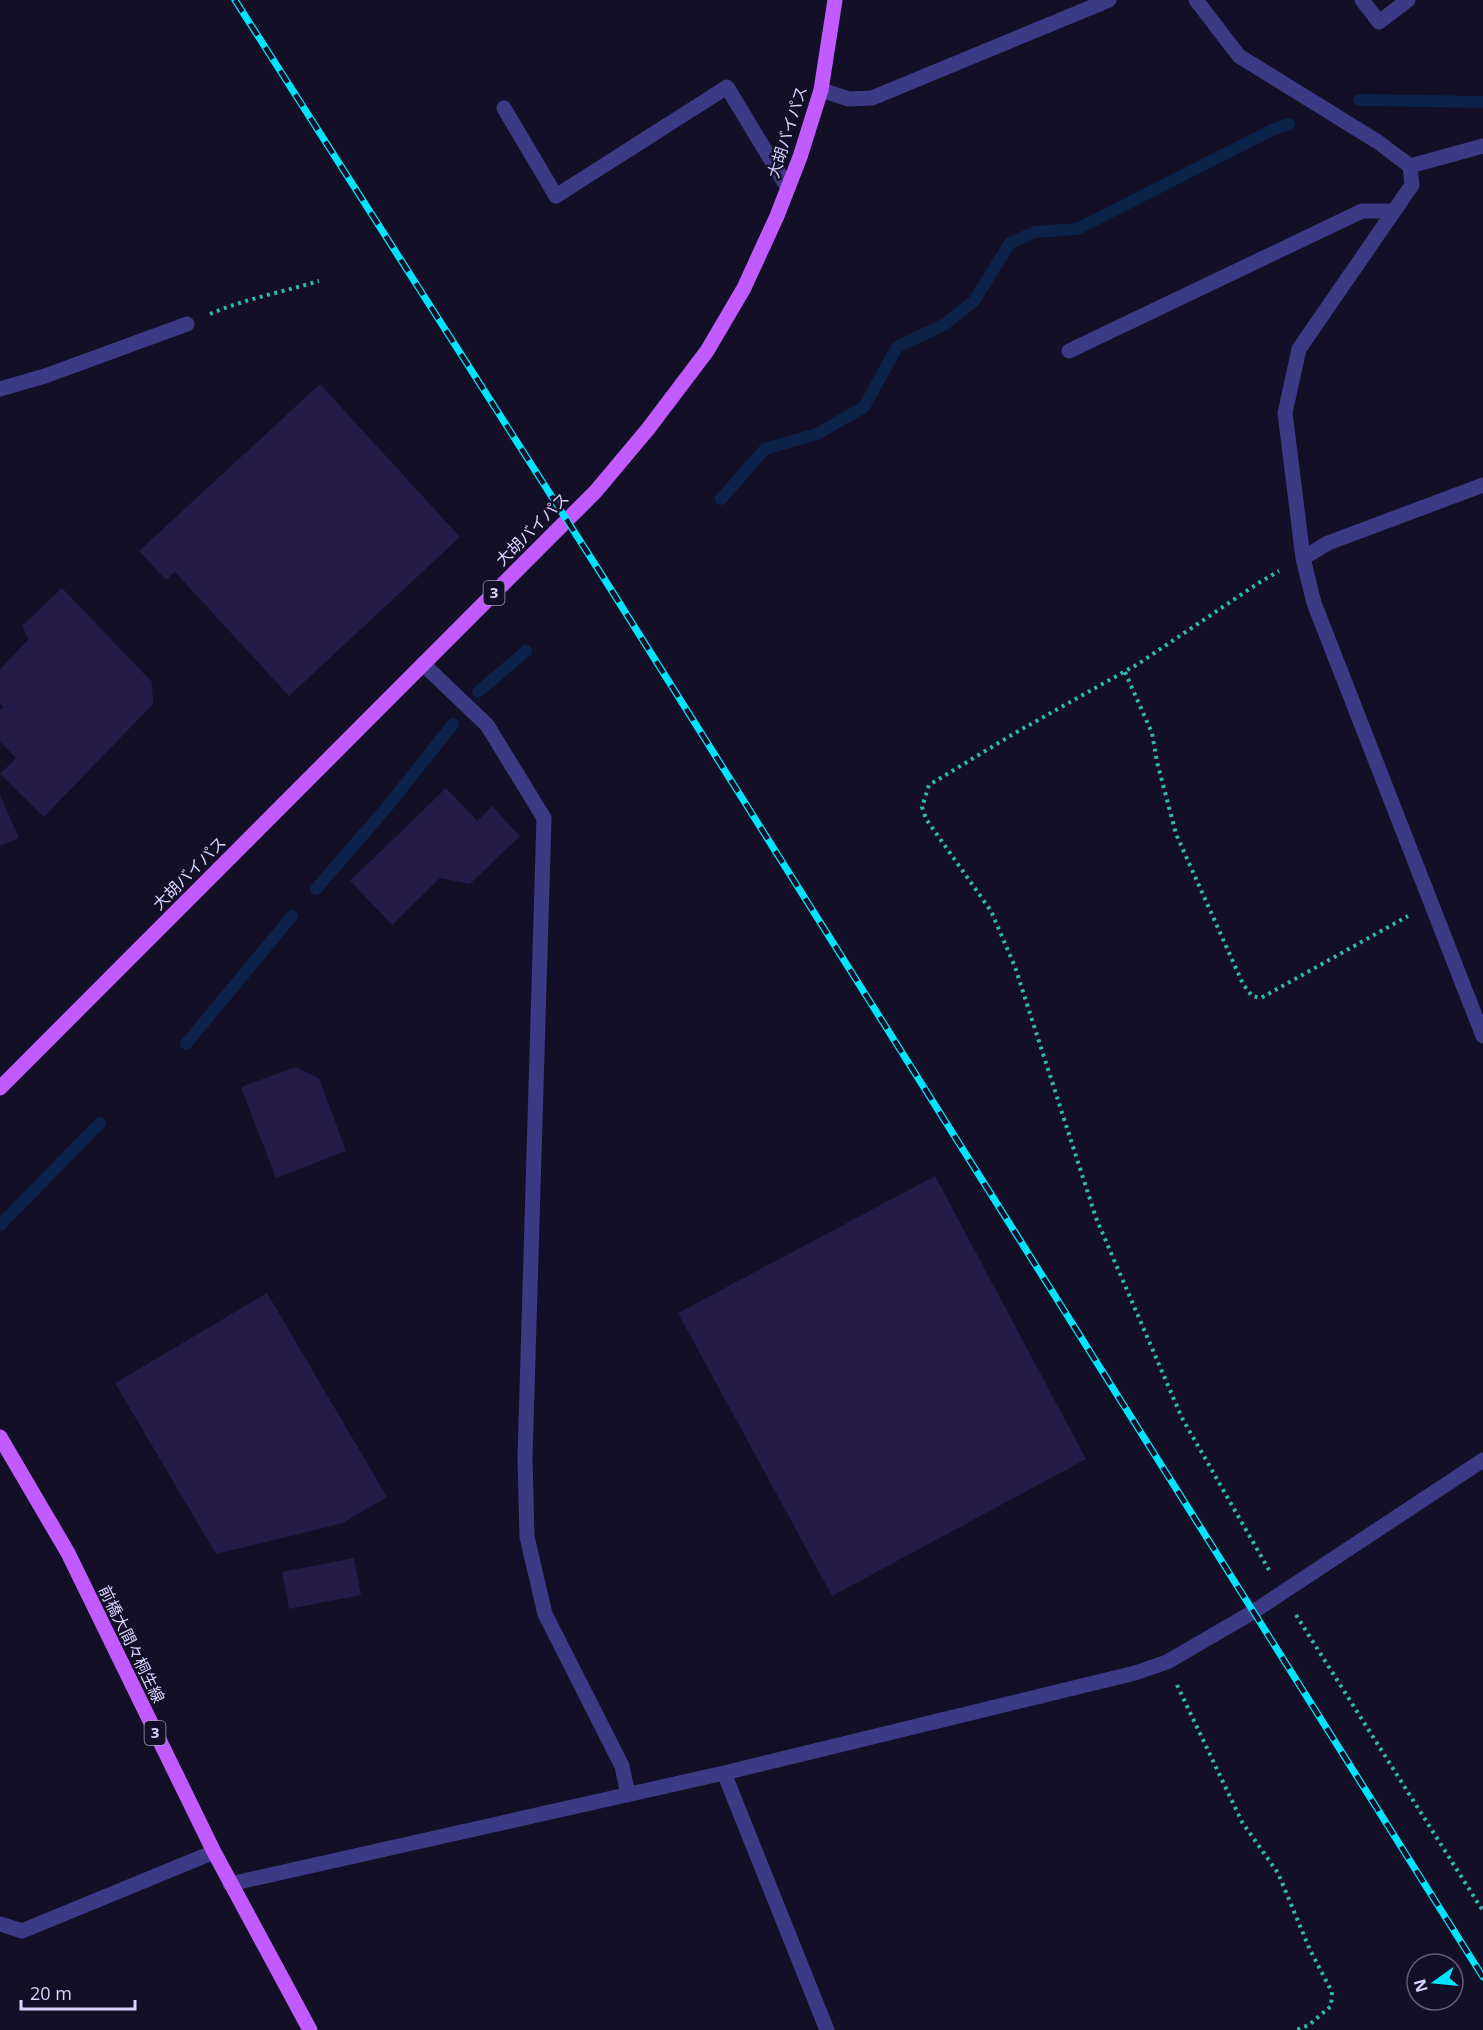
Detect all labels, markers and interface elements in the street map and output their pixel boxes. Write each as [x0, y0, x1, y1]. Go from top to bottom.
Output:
street label: 大胡バイパス [762, 83, 812, 181]
street label: 大胡バイパス [490, 487, 574, 571]
road number: 3 [484, 581, 504, 605]
street label: 大胡バイパス [147, 831, 231, 915]
street label: 前橋大間々桐生線 [94, 1582, 170, 1706]
road number: 3 [144, 1721, 166, 1745]
north arrow [1405, 1952, 1465, 2012]
scale bar [21, 1973, 135, 2011]
text: N [1408, 1977, 1433, 1995]
text: 20 m [30, 1981, 72, 2005]

